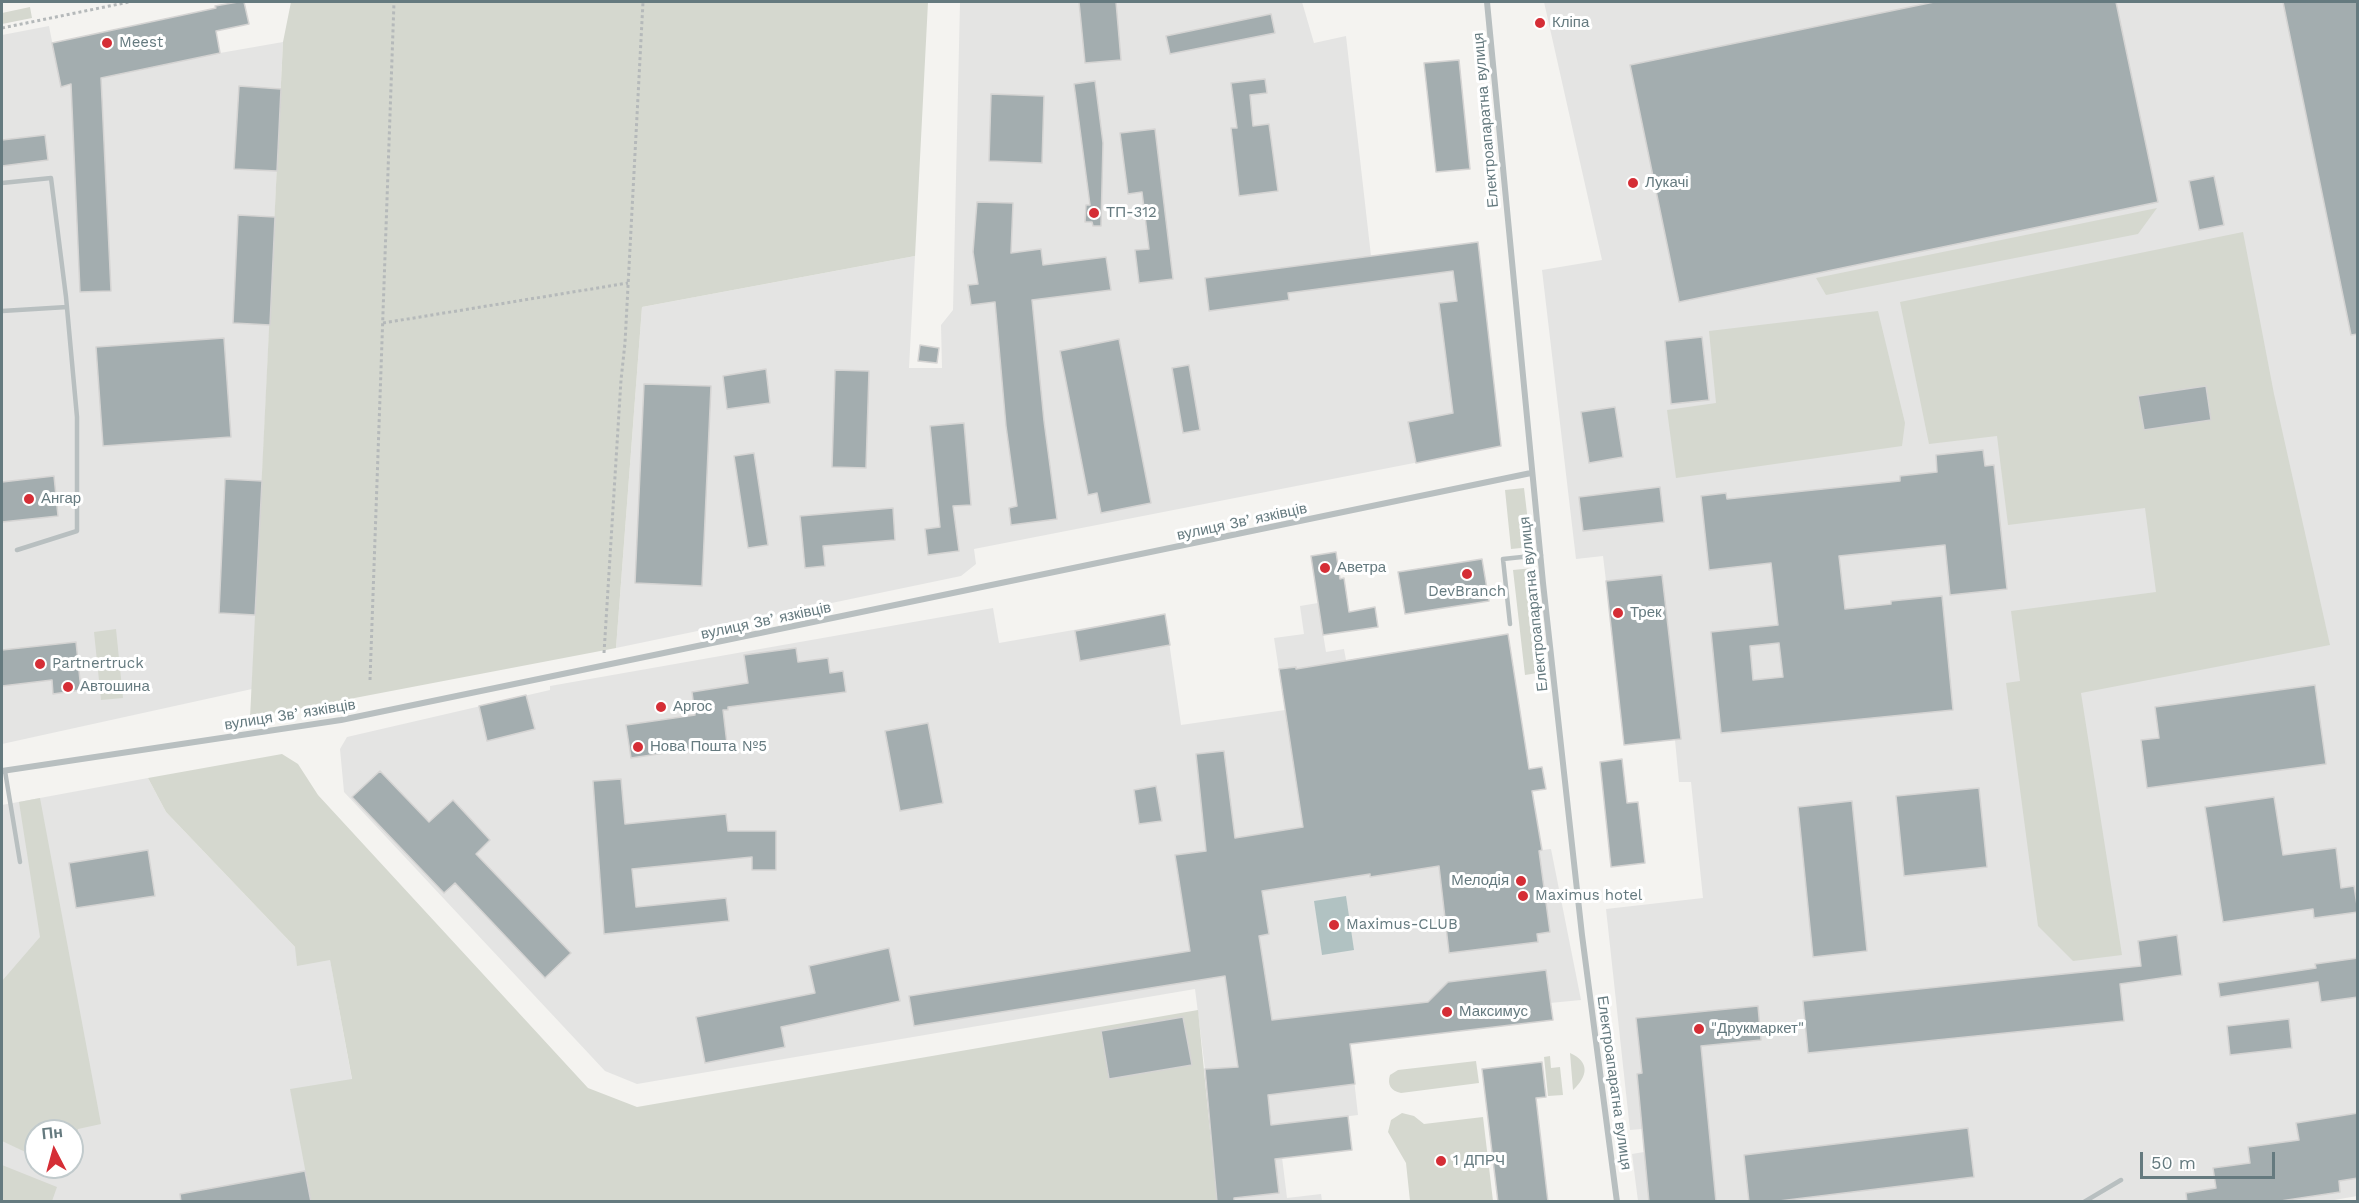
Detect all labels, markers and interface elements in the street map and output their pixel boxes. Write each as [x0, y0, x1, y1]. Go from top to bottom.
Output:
place label: Кліпа [1552, 14, 1589, 32]
marker: Кліпа [1533, 16, 1547, 30]
street label: Електроапаратна вулиця [1469, 32, 1503, 208]
place label: Meest [119, 34, 163, 52]
marker: Meest [100, 36, 114, 50]
place label: Лукачі [1645, 174, 1689, 192]
marker: Лукачі [1626, 176, 1640, 190]
place label: ТП-312 [1106, 204, 1157, 222]
marker: ТП-312 [1087, 206, 1101, 220]
place label: Ангар [41, 490, 81, 508]
marker: Ангар [22, 492, 36, 506]
street label: вулиця Звʼязківців [1175, 499, 1309, 545]
street label: Електроапаратна вулиця [1516, 516, 1552, 692]
place label: Аветра [1337, 559, 1386, 577]
marker: Аветра [1318, 561, 1332, 575]
marker: DevBranch [1460, 567, 1474, 581]
place label: DevBranch [1428, 583, 1506, 601]
street label: вулиця Звʼязківців [699, 598, 833, 644]
place label: Трек [1630, 604, 1662, 622]
marker: Трек [1611, 606, 1625, 620]
place label: Partnertruck [52, 655, 144, 673]
marker: Partnertruck [33, 657, 47, 671]
place label: Автошина [80, 678, 150, 696]
marker: Автошина [61, 680, 75, 694]
street label: вулиця Звʼязківців [223, 696, 357, 734]
place label: Аргос [673, 698, 712, 716]
marker: Аргос [654, 700, 668, 714]
place label: Нова Пошта №5 [650, 738, 767, 756]
marker: Нова Пошта №5 [631, 740, 645, 754]
place label: Мелодія [1451, 872, 1509, 890]
marker: Мелодія [1514, 874, 1528, 888]
place label: Maximus hotel [1535, 887, 1642, 905]
marker: Maximus hotel [1516, 889, 1530, 903]
place label: Maximus-CLUB [1346, 916, 1458, 934]
marker: Maximus-CLUB [1327, 918, 1341, 932]
street label: Електроапаратна вулиця [1593, 995, 1635, 1171]
place label: Максимус [1459, 1003, 1528, 1021]
marker: Максимус [1440, 1005, 1454, 1019]
place label: "Друкмаркет" [1711, 1020, 1804, 1038]
marker: "Друкмаркет" [1692, 1022, 1706, 1036]
north arrow [24, 1119, 84, 1179]
text: Пн [41, 1122, 64, 1143]
scale bar [2143, 1140, 2278, 1178]
place label: 1 ДПРЧ [1453, 1152, 1505, 1170]
text: 50 m [2151, 1152, 2196, 1173]
marker: 1 ДПРЧ [1434, 1154, 1448, 1168]

